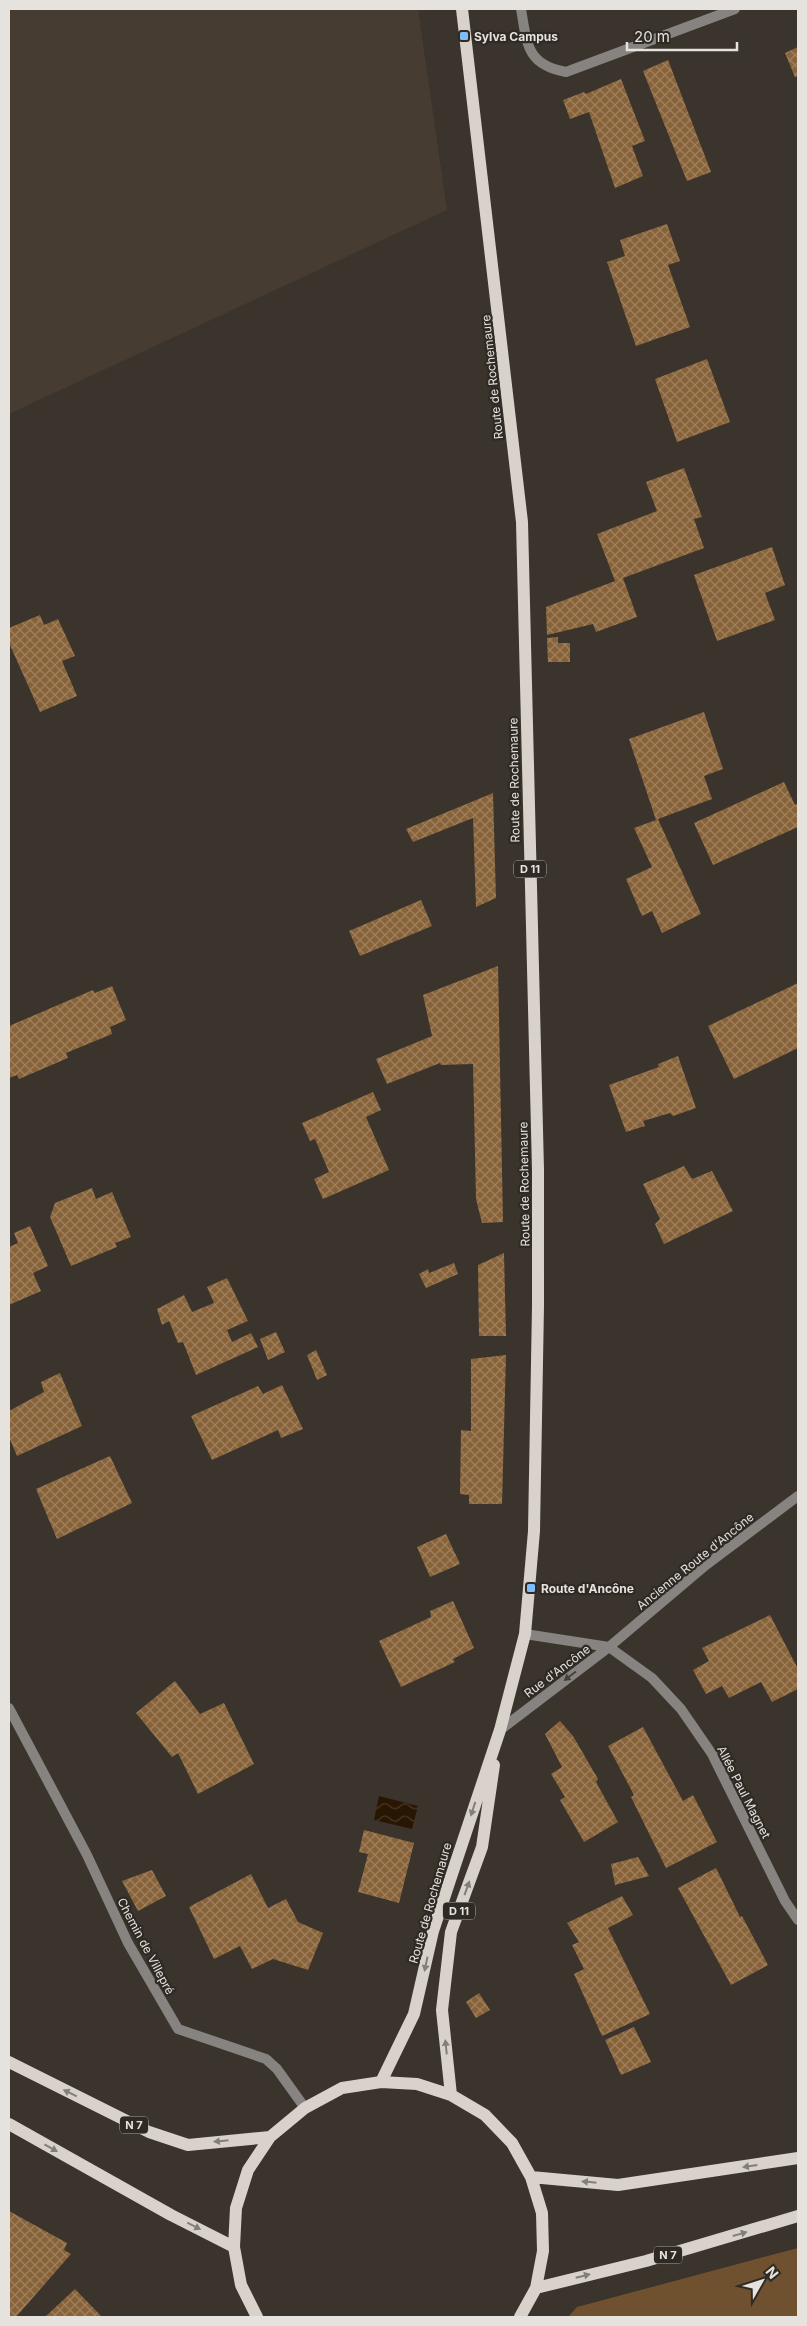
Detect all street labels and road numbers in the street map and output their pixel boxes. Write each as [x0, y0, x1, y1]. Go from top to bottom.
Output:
street label: Route de Rochemaure [478, 314, 506, 440]
street label: Route de Rochemaure [505, 717, 523, 843]
road number: D 11 [514, 861, 546, 878]
street label: Route de Rochemaure [515, 1121, 533, 1247]
street label: Ancienne Route d'Ancône [633, 1509, 757, 1613]
street label: Rue d'Ancône [521, 1641, 593, 1701]
street label: Allée Paul Magnet [714, 1743, 774, 1841]
street label: Route de Rochemaure [406, 1841, 454, 1965]
street label: Chemin de Villepré [114, 1895, 178, 1997]
road number: D 11 [443, 1902, 475, 1920]
road number: N 7 [120, 2116, 148, 2134]
road number: N 7 [654, 2246, 682, 2264]

